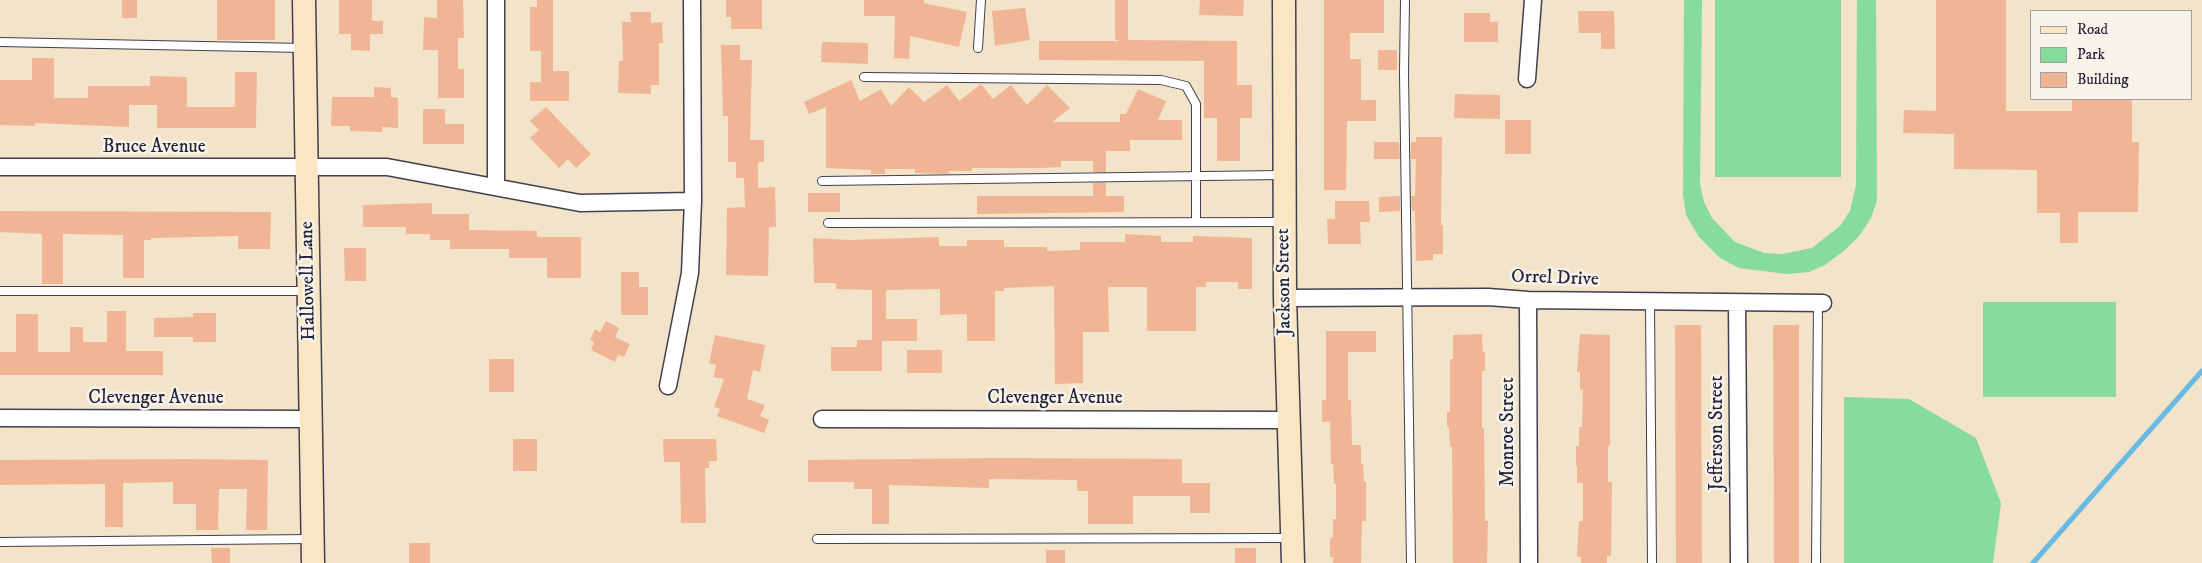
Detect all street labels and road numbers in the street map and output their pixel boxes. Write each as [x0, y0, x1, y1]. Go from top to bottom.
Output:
street label: Bruce Avenue [102, 137, 206, 159]
street label: Hallowell Lane [297, 221, 321, 341]
street label: Jackson Street [1273, 228, 1297, 336]
street label: Orrel Drive [1511, 266, 1599, 292]
street label: Jefferson Street [1707, 375, 1729, 491]
street label: Monroe Street [1498, 377, 1520, 487]
street label: Clevenger Avenue [88, 388, 224, 410]
street label: Clevenger Avenue [987, 388, 1123, 410]

